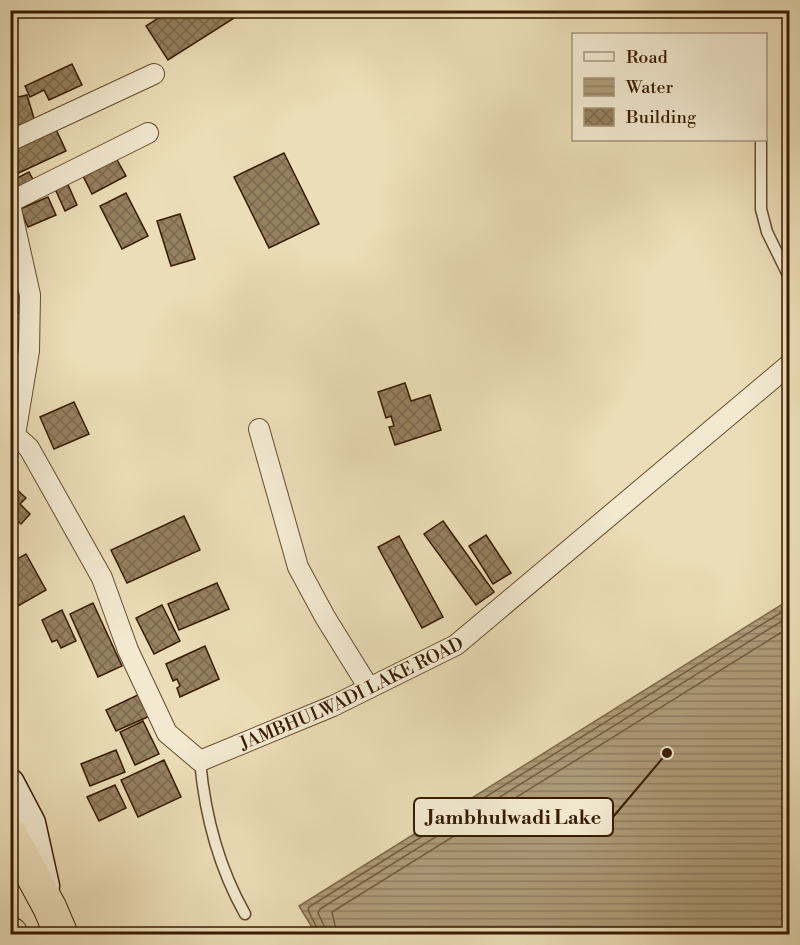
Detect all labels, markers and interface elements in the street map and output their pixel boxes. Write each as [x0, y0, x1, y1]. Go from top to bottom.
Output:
legend [572, 33, 767, 141]
text: Road [626, 46, 669, 69]
text: Water [625, 76, 674, 99]
text: Building [625, 106, 697, 129]
street label: JAMBHULWADI LAKE ROAD [235, 632, 467, 755]
callout: Jambhulwadi Lake [414, 798, 613, 836]
text: Jambhulwadi Lake [424, 806, 602, 831]

